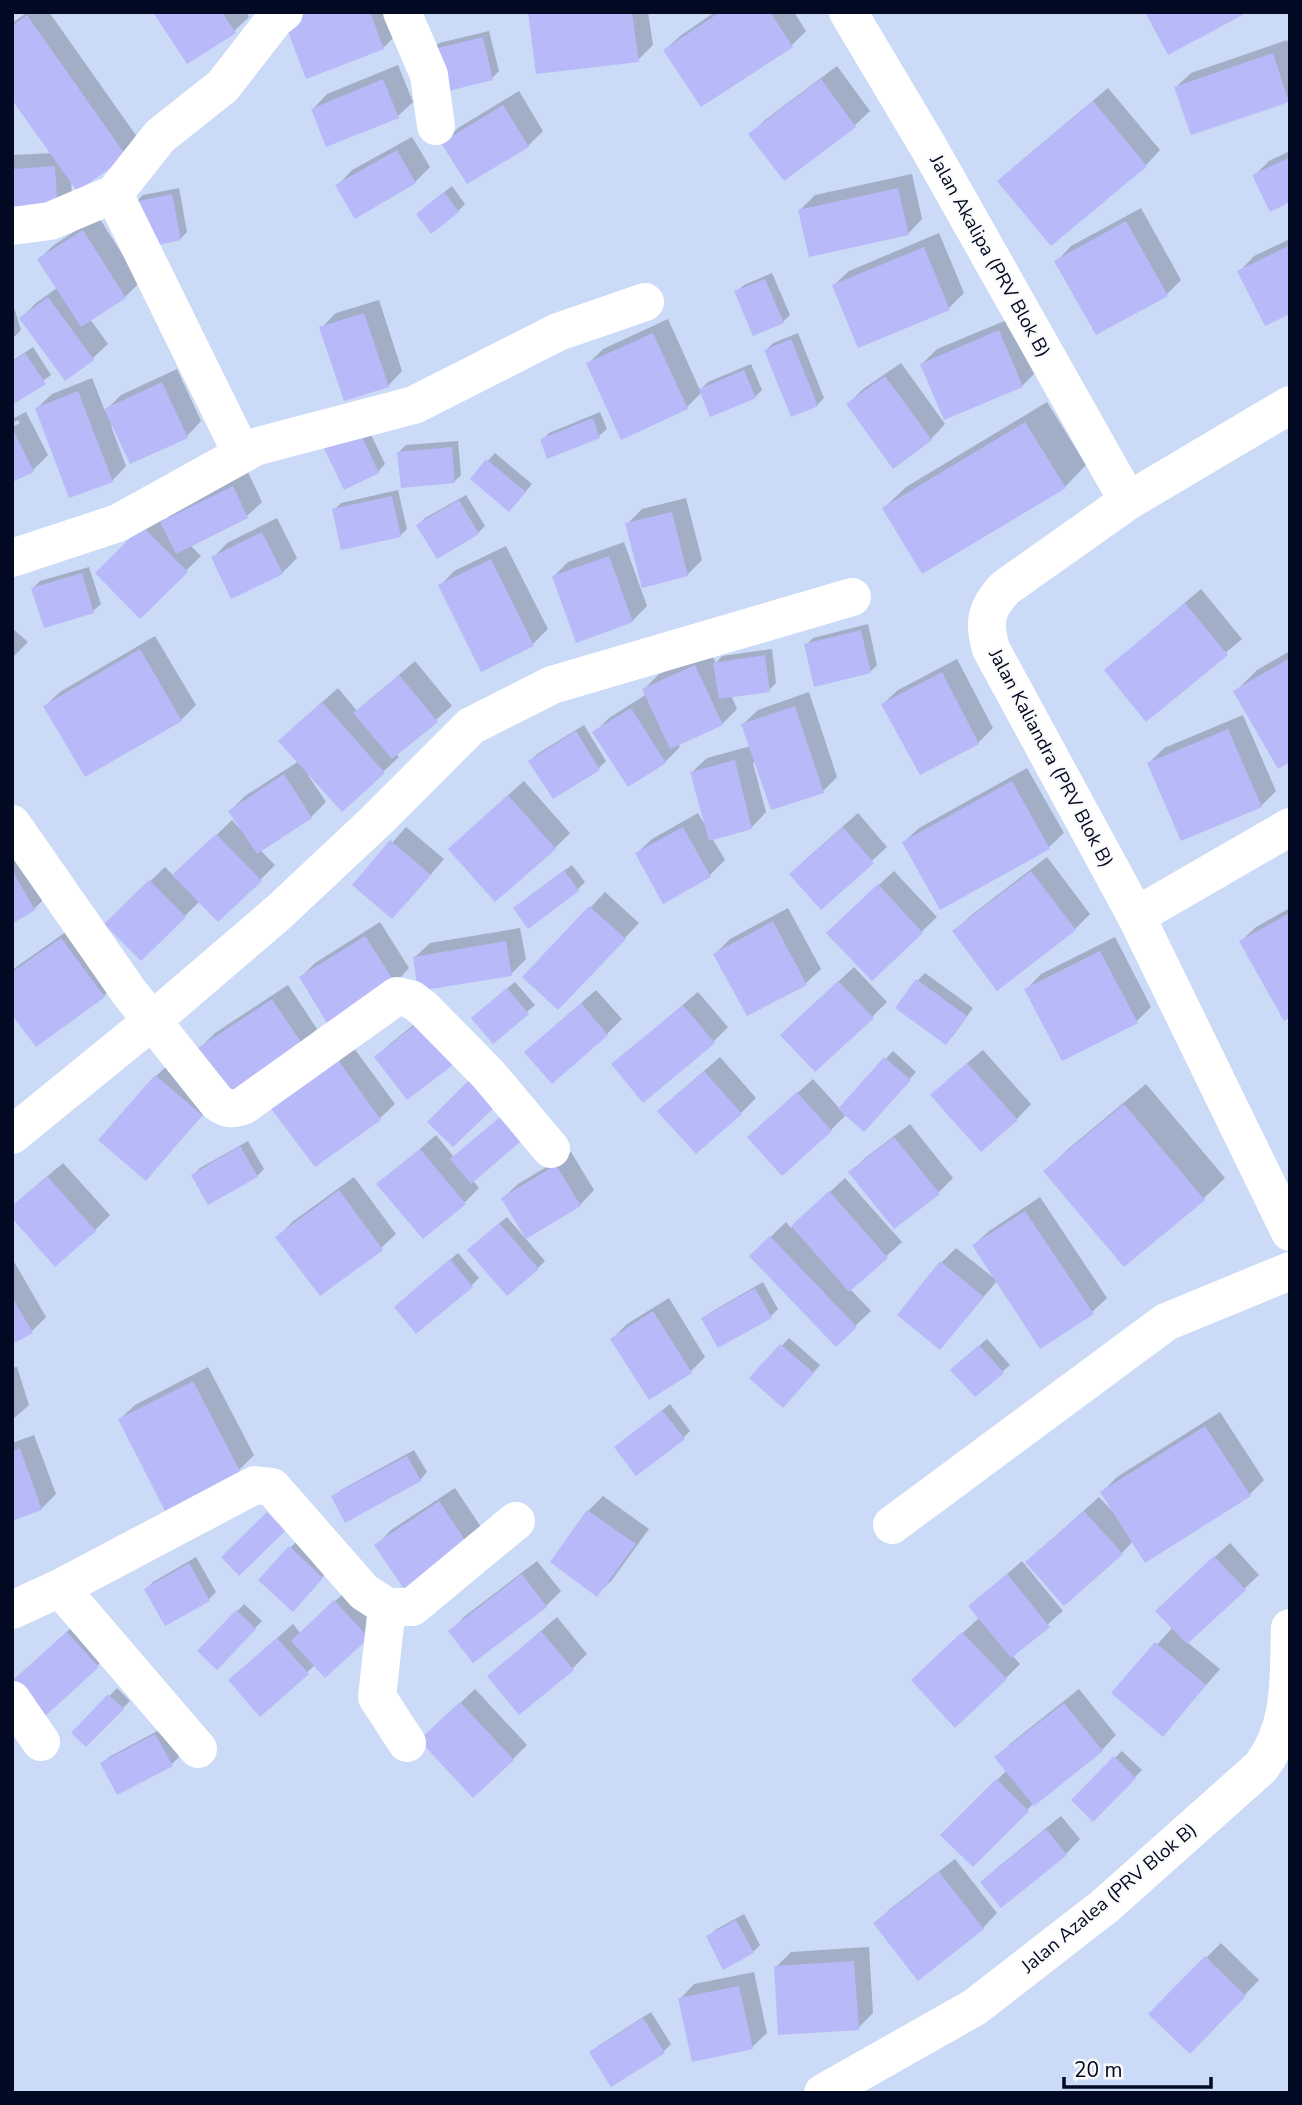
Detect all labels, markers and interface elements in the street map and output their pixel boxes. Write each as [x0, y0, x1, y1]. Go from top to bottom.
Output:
street label: Jalan Akalipa (PRV Blok B) [923, 149, 1057, 362]
street label: Jalan Kaliandra (PRV Blok B) [982, 643, 1120, 872]
street label: Jalan Azalea (PRV Blok B) [1015, 1817, 1202, 1980]
scale bar [1064, 2046, 1211, 2090]
text: 20 m [1074, 2056, 1123, 2084]

